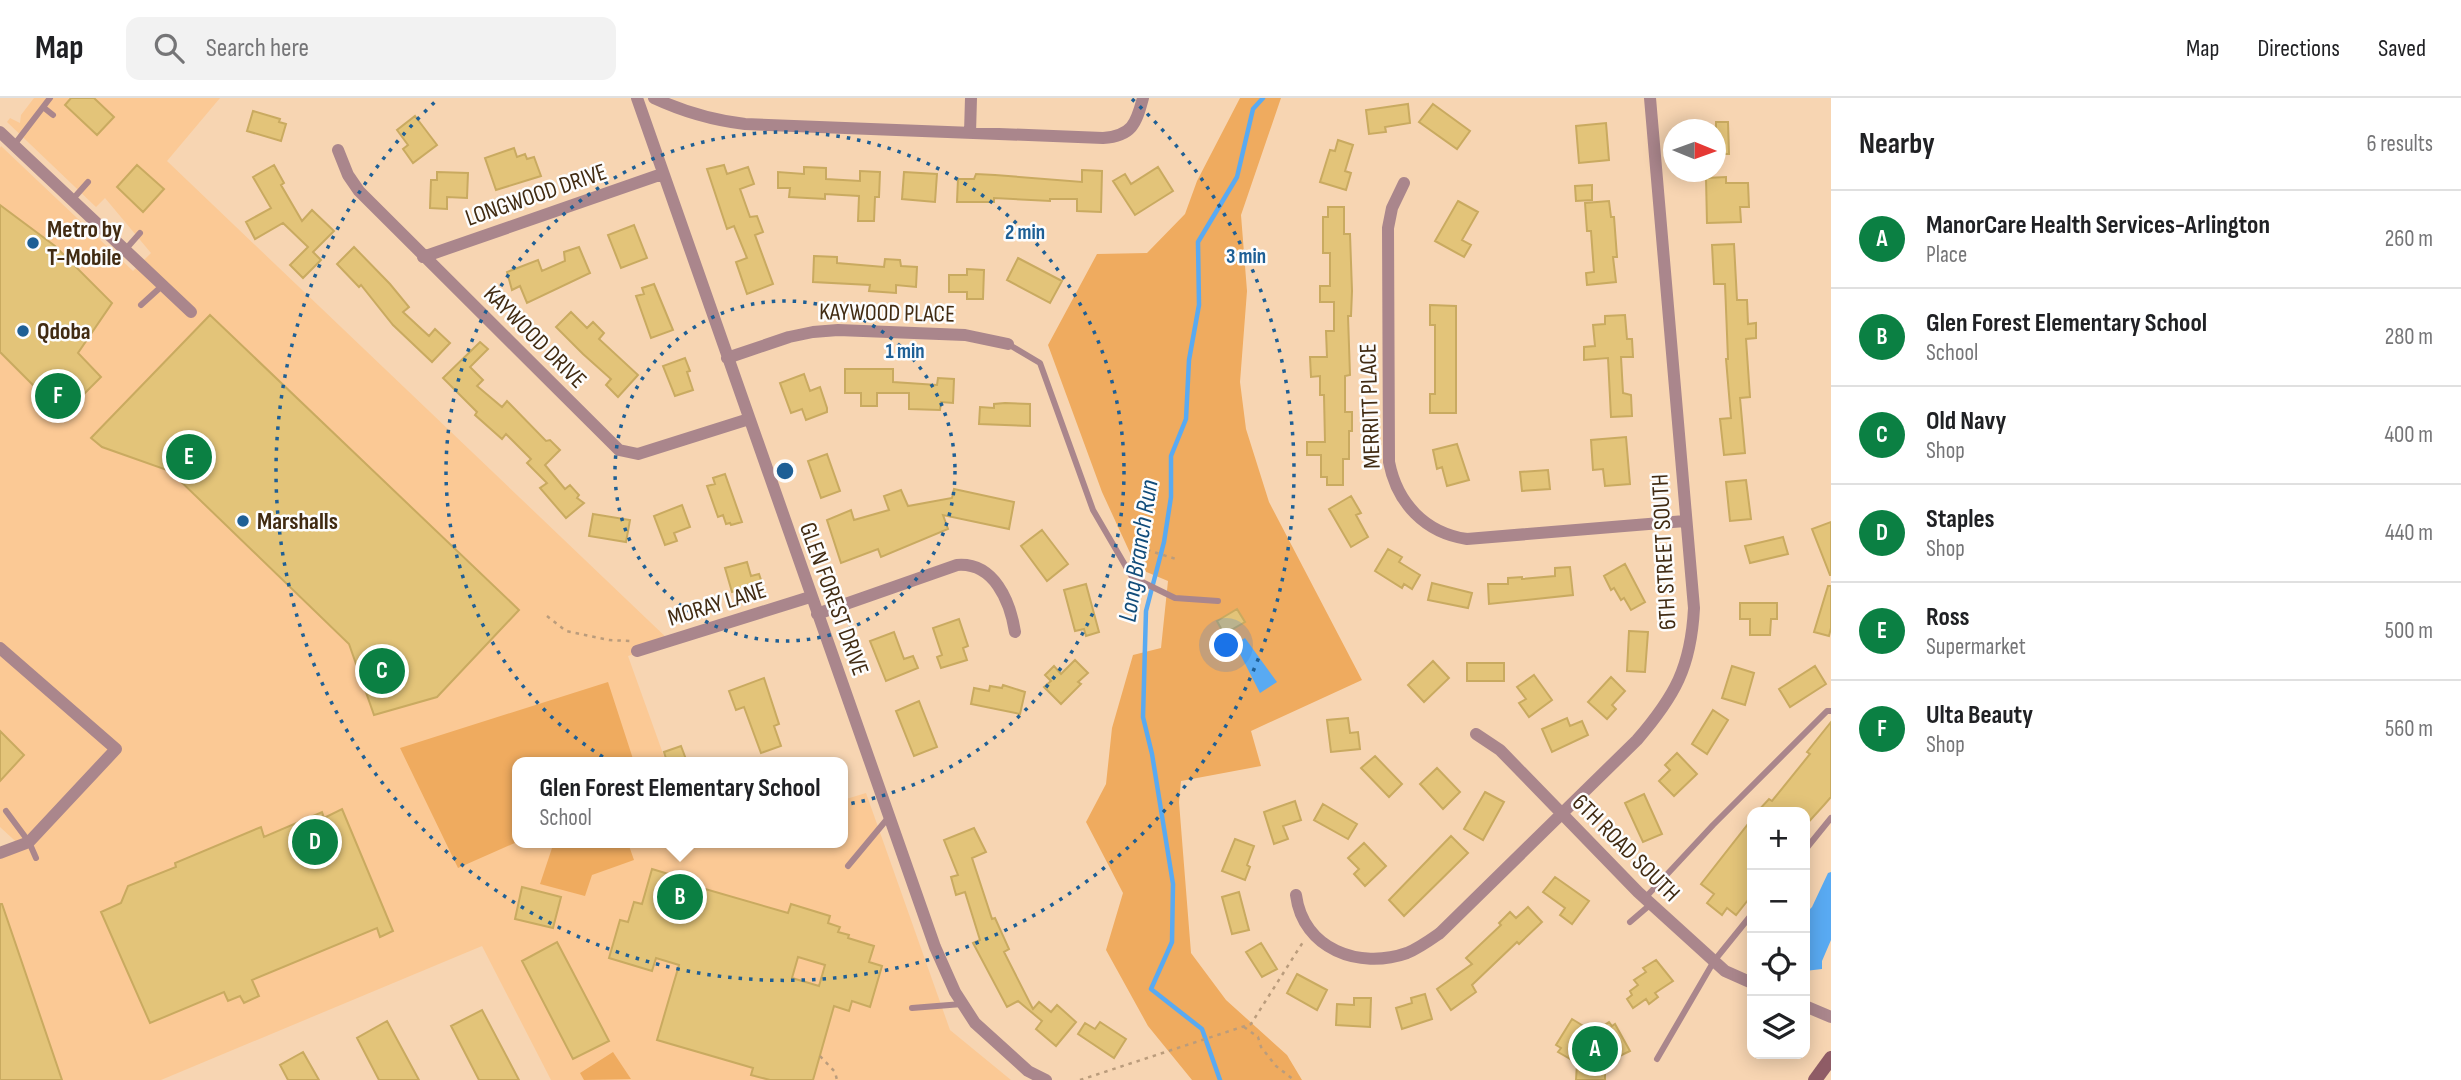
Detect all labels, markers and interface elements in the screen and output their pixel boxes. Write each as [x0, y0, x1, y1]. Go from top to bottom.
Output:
search box [126, 17, 616, 80]
text: Map [35, 28, 84, 68]
icon: search [150, 29, 188, 67]
text: Search here [206, 33, 309, 64]
text: Map [2186, 34, 2219, 63]
text: Directions [2257, 34, 2340, 63]
text: Saved [2378, 34, 2426, 63]
north arrow [1663, 119, 1726, 182]
text: Nearby [1859, 126, 1935, 162]
text: 6 results [2367, 130, 2433, 158]
street label: LONGWOOD DRIVE [461, 157, 611, 233]
text: ManorCare Health Services-Arlington [1926, 210, 2270, 241]
place label: Metro by T-Mobile [47, 215, 122, 272]
text: 2 min [1005, 220, 1045, 245]
text: A [1877, 225, 1887, 253]
text: 260 m [2385, 225, 2433, 253]
marker: Metro by T-Mobile [25, 235, 41, 251]
text: Place [1926, 241, 1967, 269]
text: 3 min [1226, 244, 1266, 269]
street label: KAYWOOD DRIVE [478, 280, 592, 394]
street label: KAYWOOD PLACE [819, 297, 955, 329]
text: Glen Forest Elementary School [1926, 308, 2207, 339]
place label: Qdoba [37, 317, 91, 346]
marker: Qdoba [15, 323, 31, 339]
text: B [1877, 323, 1887, 351]
text: 280 m [2385, 323, 2433, 351]
text: 1 min [885, 339, 925, 364]
text: School [1926, 339, 1978, 367]
street label: MERRITT PLACE [1353, 343, 1387, 469]
pin: F [35, 370, 81, 422]
text: Old Navy [1926, 406, 2006, 437]
text: C [1876, 421, 1888, 449]
text: 400 m [2384, 421, 2433, 449]
pin: E [166, 431, 212, 483]
text: Shop [1926, 437, 1965, 465]
centre of rings [773, 459, 797, 483]
street label: 6TH STREET SOUTH [1645, 473, 1683, 631]
water label: Long Branch Run [1112, 478, 1166, 624]
text: Staples [1926, 504, 1995, 535]
place label: Marshalls [257, 507, 338, 536]
marker: Marshalls [235, 513, 251, 529]
street label: GLEN FOREST DRIVE [793, 518, 875, 680]
text: D [1876, 519, 1888, 547]
text: 440 m [2385, 519, 2433, 547]
text: Shop [1926, 535, 1965, 563]
street label: MORAY LANE [664, 575, 770, 633]
text: Ross [1926, 602, 1970, 633]
text: E [1877, 617, 1887, 645]
text: 500 m [2385, 617, 2433, 645]
your location [1209, 628, 1243, 662]
text: Supermarket [1926, 633, 2026, 661]
pin: C [359, 645, 405, 697]
text: Ulta Beauty [1926, 700, 2033, 731]
text: F [1877, 715, 1887, 743]
text: 560 m [2385, 715, 2433, 743]
text: Shop [1926, 731, 1965, 759]
popup [512, 757, 848, 848]
text: Glen Forest Elementary School [539, 773, 821, 804]
street label: 6TH ROAD SOUTH [1566, 788, 1686, 908]
text: School [539, 804, 592, 832]
map controls [1747, 807, 1810, 1059]
button: + [1747, 807, 1810, 870]
pin: D [292, 816, 338, 868]
button: − [1747, 870, 1810, 933]
pin: B [657, 871, 703, 923]
button: locate [1747, 933, 1810, 996]
button: layers [1747, 996, 1810, 1059]
pin: A [1572, 1023, 1618, 1075]

